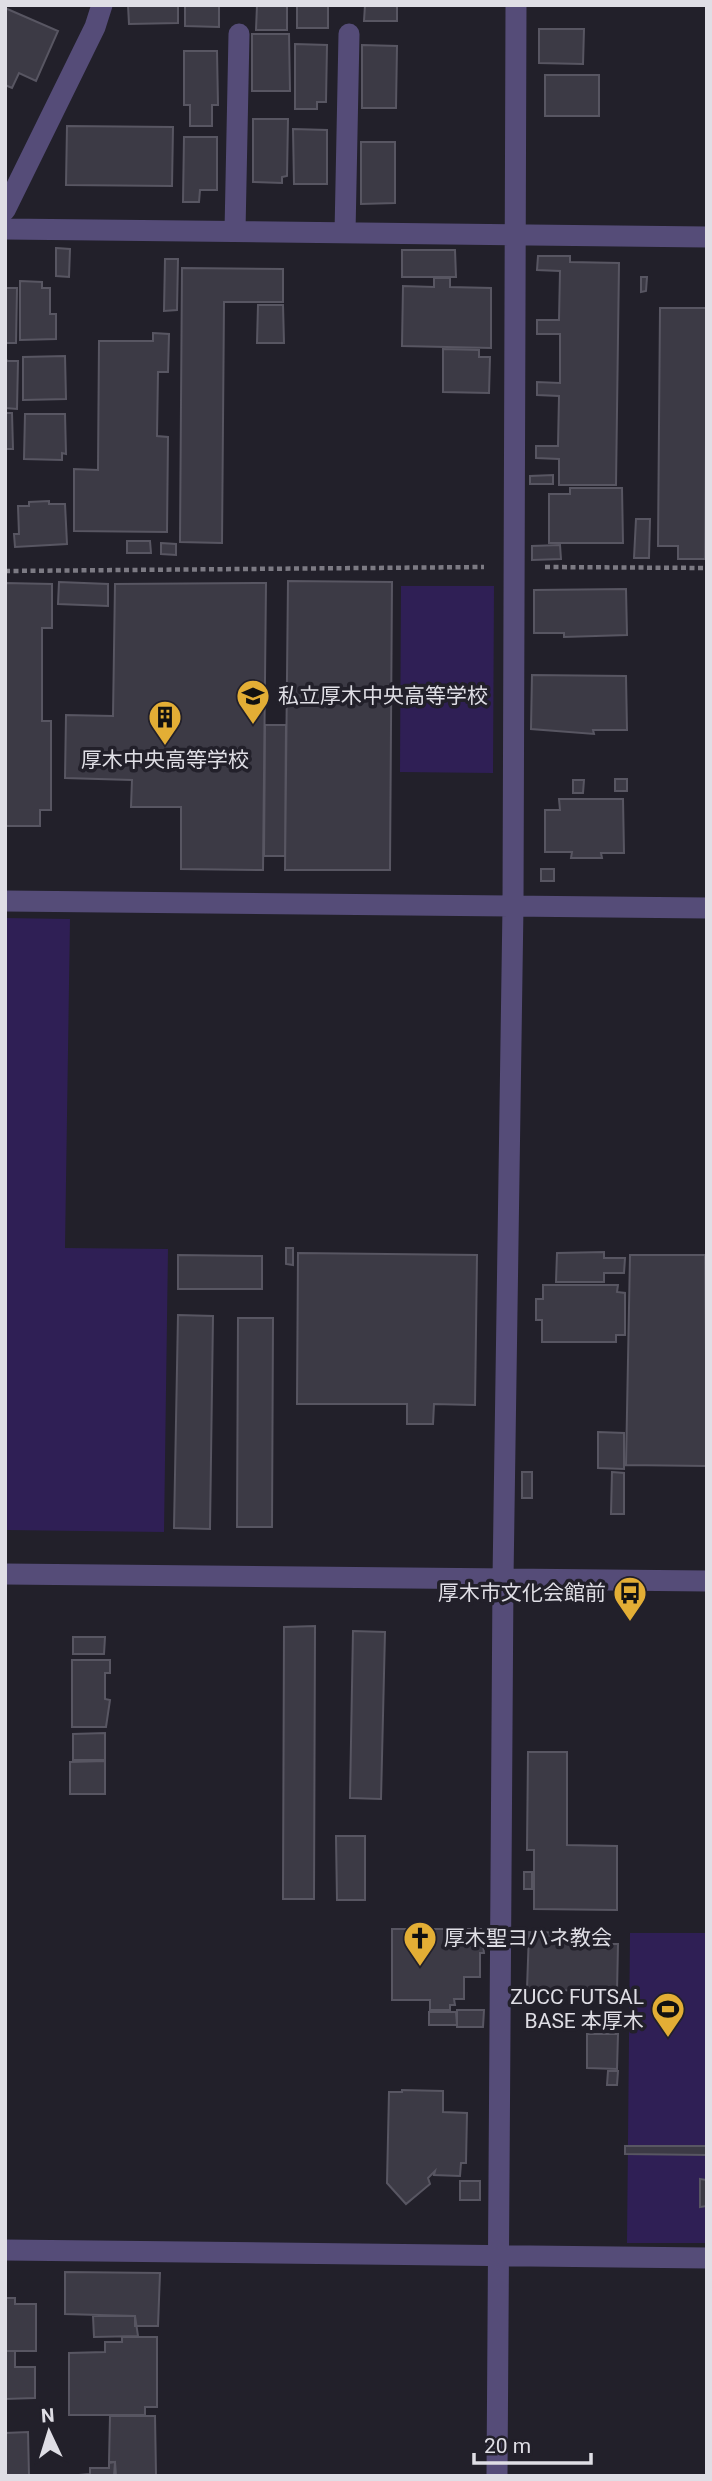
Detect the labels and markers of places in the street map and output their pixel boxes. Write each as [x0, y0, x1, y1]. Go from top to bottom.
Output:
school or university icon: 私立厚木中央高等学校 [234, 677, 272, 726]
place label: 私立厚木中央高等学校 [278, 684, 488, 708]
building icon: 厚木中央高等学校 [146, 698, 184, 747]
place label: 厚木中央高等学校 [81, 748, 249, 772]
bus stop icon: 厚木市文化会館前 [611, 1574, 649, 1623]
place label: 厚木市文化会館前 [438, 1581, 606, 1605]
church icon: 厚木聖ヨハネ教会 [401, 1919, 439, 1968]
place label: 厚木聖ヨハネ教会 [444, 1926, 612, 1950]
place label: ZUCC FUTSAL BASE 本厚木 [510, 1985, 644, 2033]
sports icon: ZUCC FUTSAL BASE 本厚木 [649, 1990, 687, 2039]

